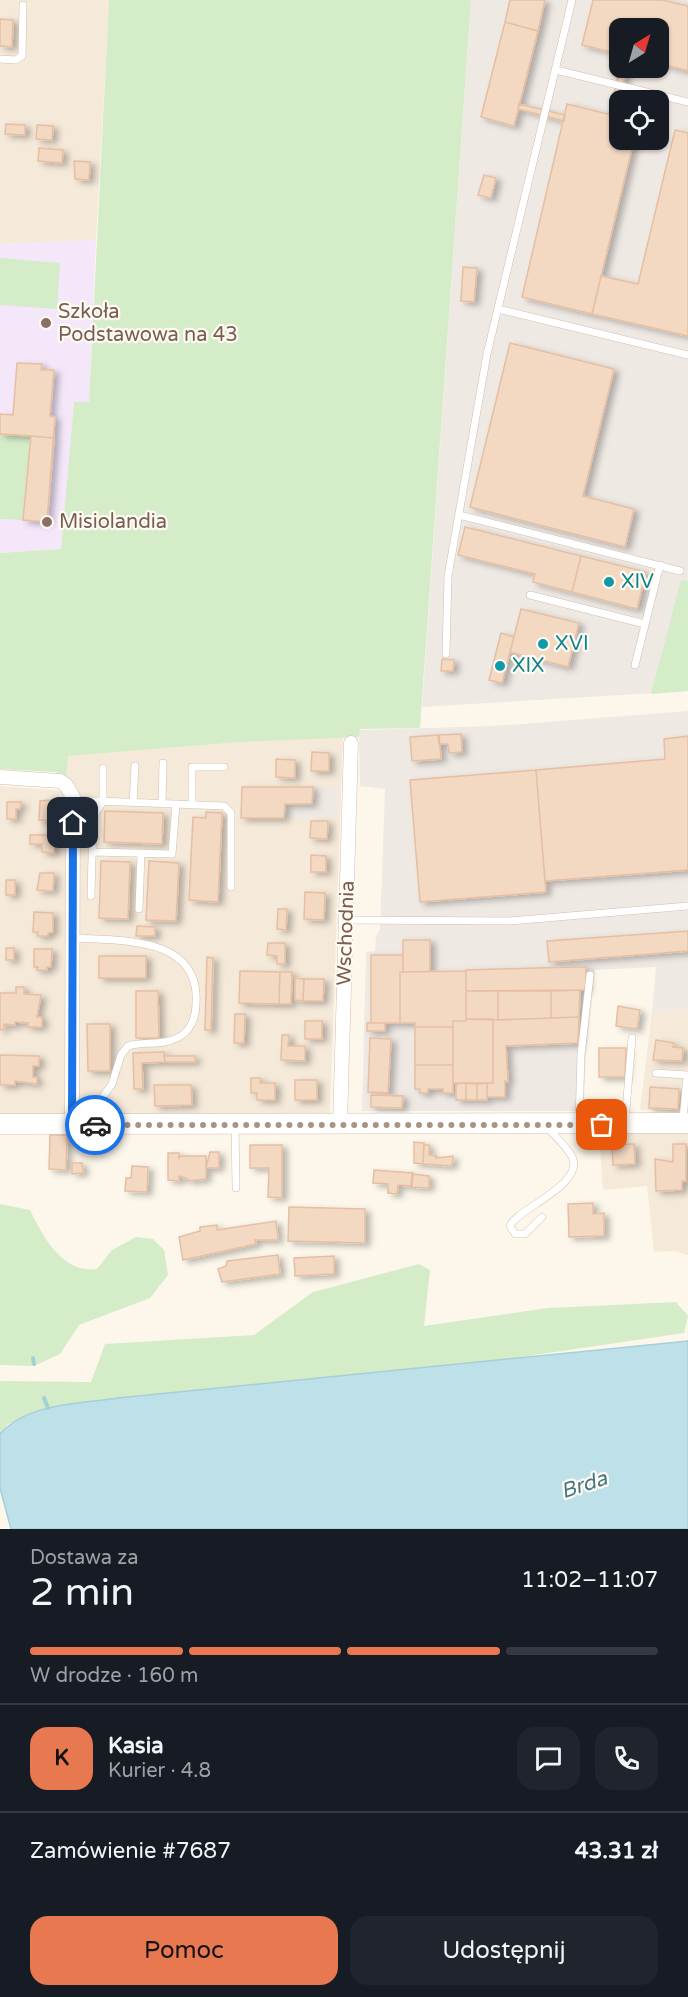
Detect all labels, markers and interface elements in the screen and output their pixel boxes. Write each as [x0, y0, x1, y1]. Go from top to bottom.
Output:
north arrow [609, 18, 669, 78]
map controls [609, 18, 669, 150]
button: locate [609, 90, 669, 150]
place label: Szkoła Podstawowa na 43 [58, 300, 238, 347]
marker: Szkoła Podstawowa na 43 [39, 316, 53, 330]
place label: Misiolandia [59, 510, 167, 534]
marker: Misiolandia [40, 515, 54, 529]
place label: XIV [621, 570, 654, 594]
marker: XIV [602, 575, 616, 589]
place label: XVI [555, 632, 589, 656]
marker: XVI [536, 637, 550, 651]
place label: XIX [512, 654, 545, 678]
marker: XIX [493, 659, 507, 673]
pin [47, 797, 98, 848]
icon: home [56, 806, 89, 839]
street label: Wschodnia [332, 880, 360, 986]
courier [65, 1095, 125, 1155]
pin [576, 1099, 627, 1150]
icon: bag [585, 1108, 618, 1141]
icon: car [79, 1109, 112, 1142]
water label: Brda [558, 1465, 611, 1504]
text: Dostawa za [30, 1546, 138, 1570]
text: 11:02–11:07 [521, 1567, 658, 1593]
text: 2 min [30, 1569, 134, 1616]
text: W drodze · 160 m [30, 1664, 198, 1688]
button: chat [517, 1727, 580, 1790]
button: phone [595, 1727, 658, 1790]
text: Kasia [108, 1733, 164, 1759]
text: K [54, 1745, 69, 1771]
text: Kurier · 4.8 [108, 1759, 211, 1783]
text: Zamówienie #7687 [30, 1838, 231, 1864]
text: 43.31 zł [575, 1838, 658, 1864]
button: Pomoc [30, 1916, 338, 1985]
button: Udostępnij [350, 1916, 658, 1985]

